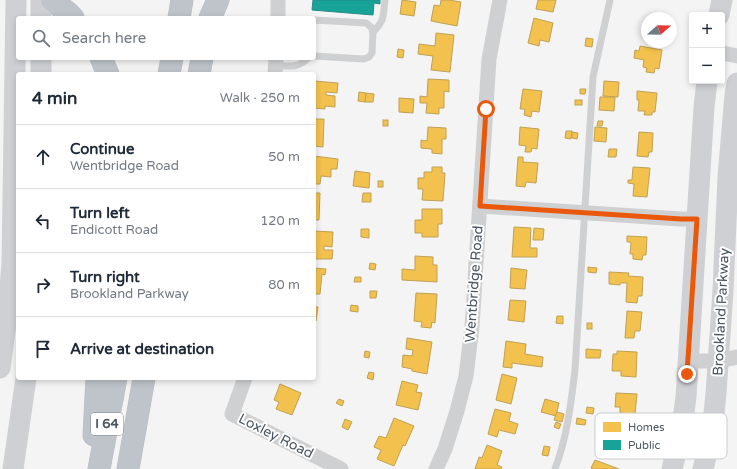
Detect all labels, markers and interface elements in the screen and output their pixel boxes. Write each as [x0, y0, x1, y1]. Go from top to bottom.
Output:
north arrow [641, 12, 677, 48]
map controls [689, 12, 725, 84]
button: + [689, 12, 725, 48]
search box [16, 16, 316, 60]
icon: search [30, 27, 52, 49]
text: Search here [62, 29, 146, 47]
button: − [689, 48, 725, 84]
text: 4 min [32, 88, 77, 109]
text: Walk · 250 m [220, 90, 300, 106]
route start [477, 100, 495, 118]
text: Continue [70, 140, 134, 158]
icon: ahead [32, 146, 54, 168]
text: 50 m [268, 149, 300, 165]
text: Wentbridge Road [70, 158, 179, 174]
text: Turn left [70, 204, 130, 222]
icon: left [32, 210, 54, 232]
text: 120 m [260, 213, 300, 229]
text: Endicott Road [70, 222, 158, 238]
street label: Wentbridge Road [461, 225, 487, 343]
street label: Brookland Parkway [709, 247, 733, 376]
text: Turn right [70, 268, 140, 286]
icon: right [32, 274, 54, 296]
text: 80 m [268, 277, 300, 293]
text: Brookland Parkway [70, 286, 189, 302]
icon: arrive [32, 338, 54, 360]
text: Arrive at destination [70, 340, 214, 358]
route end [678, 365, 696, 383]
street label: Loxley Road [236, 410, 316, 462]
road number: I 64 [91, 413, 123, 435]
legend [595, 413, 727, 459]
text: Homes [628, 421, 664, 434]
text: Public [628, 439, 660, 452]

